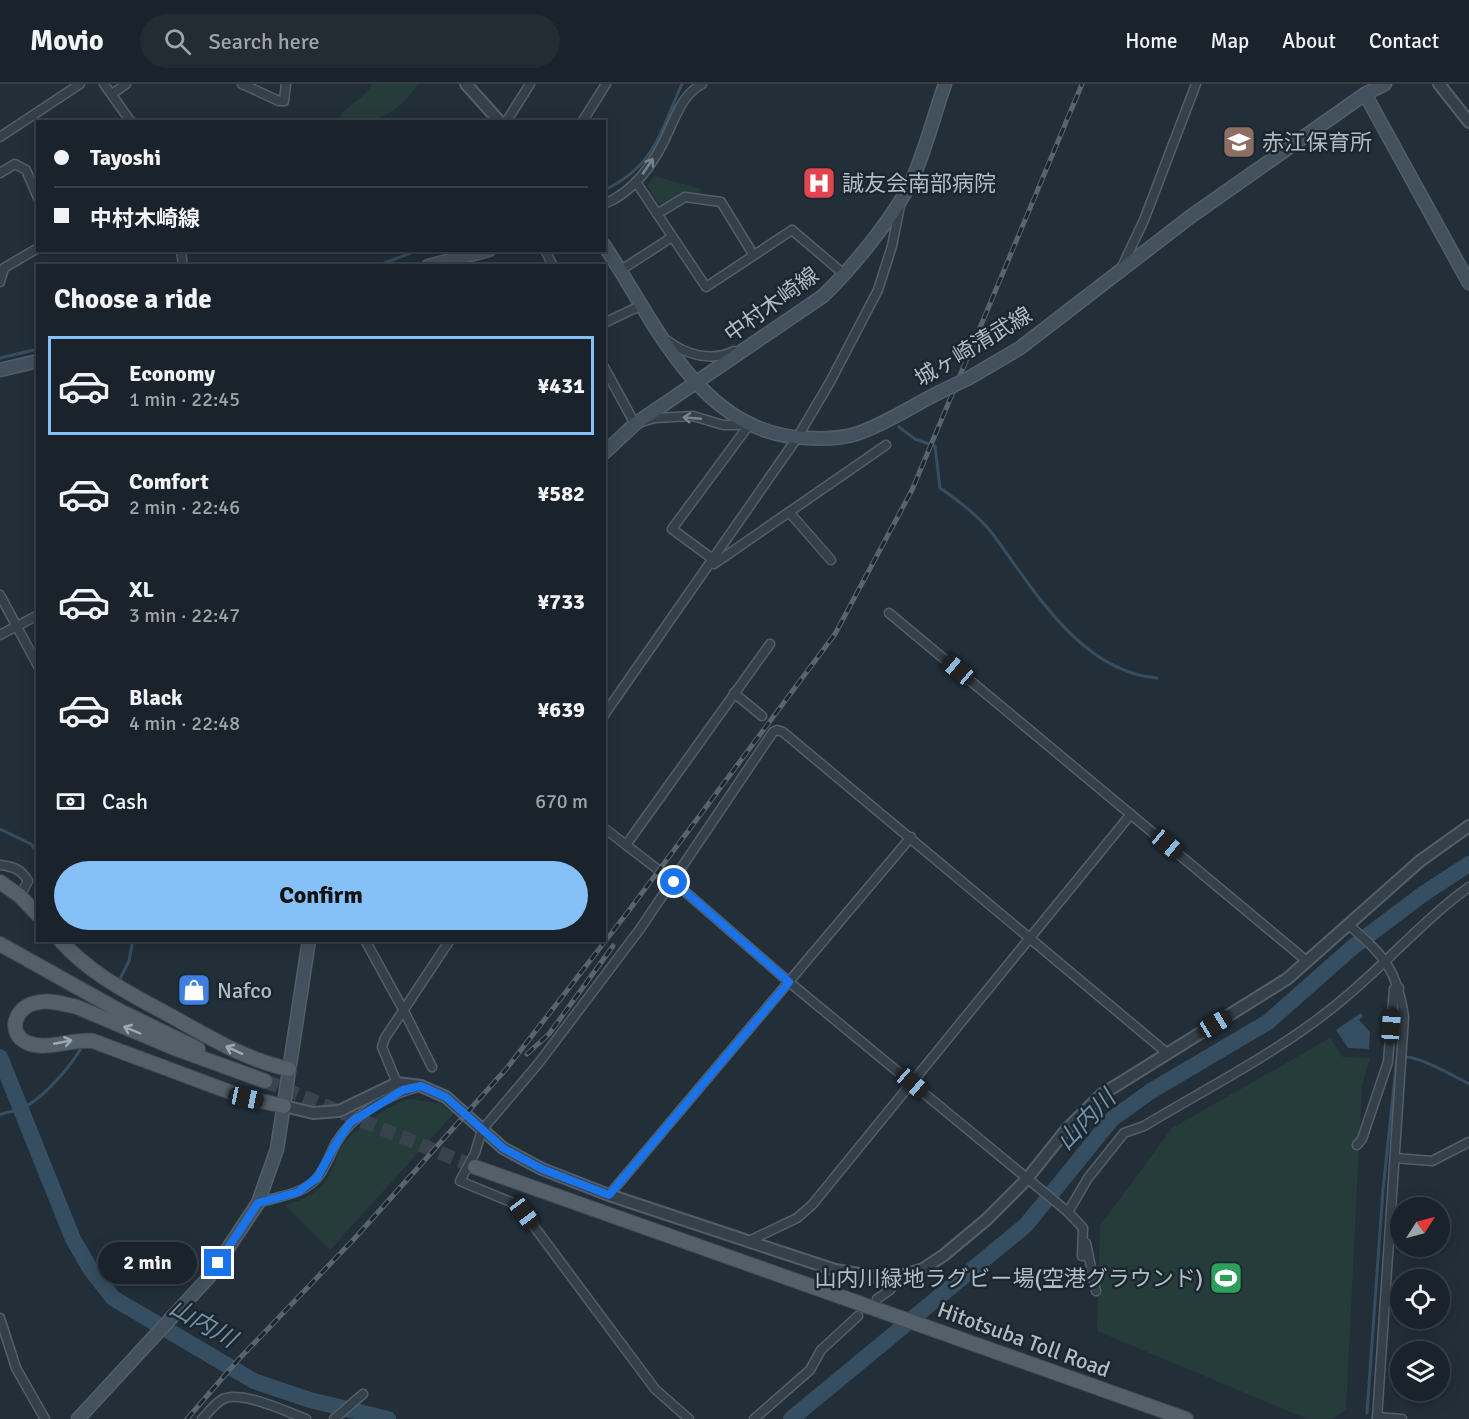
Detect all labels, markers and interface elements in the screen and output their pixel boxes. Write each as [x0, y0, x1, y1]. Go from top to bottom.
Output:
search box [140, 14, 560, 68]
text: Movio [30, 24, 104, 58]
icon: search [161, 25, 194, 58]
text: Search here [209, 28, 320, 55]
text: Home [1125, 28, 1178, 54]
text: Map [1211, 28, 1249, 54]
text: About [1282, 28, 1336, 54]
text: Contact [1369, 28, 1439, 54]
school or university icon: 赤江保育所 [1221, 124, 1257, 160]
place label: 赤江保育所 [1262, 129, 1372, 156]
text: Tayoshi [90, 144, 161, 171]
one-way arrow [641, 158, 654, 175]
hospital icon: 誠友会南部病院 [801, 165, 837, 201]
place label: 誠友会南部病院 [842, 170, 996, 197]
text: 中村木崎線 [90, 205, 200, 232]
street label: 中村木崎線 [719, 261, 824, 348]
text: Choose a ride [54, 283, 212, 316]
street label: 城ヶ崎清武線 [910, 301, 1037, 392]
icon: car [57, 359, 111, 413]
text: Economy [129, 360, 215, 387]
text: ¥431 [537, 372, 585, 399]
text: 1 min · 22:45 [129, 387, 240, 412]
one-way arrow [682, 412, 702, 423]
icon: car [57, 467, 111, 521]
text: Comfort [129, 468, 209, 495]
text: ¥582 [537, 480, 585, 507]
text: 2 min · 22:46 [129, 495, 240, 520]
icon: car [57, 575, 111, 629]
text: XL [129, 576, 154, 603]
text: ¥733 [537, 588, 585, 615]
text: 3 min · 22:47 [129, 603, 240, 628]
car [938, 652, 978, 688]
icon: car [57, 683, 111, 737]
text: Black [129, 684, 183, 711]
text: ¥639 [537, 696, 585, 723]
text: 4 min · 22:48 [129, 711, 240, 736]
icon: cash [54, 785, 87, 818]
text: Cash [102, 788, 148, 815]
text: 670 m [535, 789, 588, 814]
car [1147, 826, 1187, 862]
button: Confirm [54, 861, 588, 930]
route start [660, 868, 687, 895]
shop icon: Nafco [176, 972, 212, 1008]
place label: Nafco [217, 977, 272, 1004]
car [1195, 1007, 1235, 1041]
car [1381, 1007, 1401, 1045]
one-way arrow [123, 1024, 141, 1035]
one-way arrow [53, 1036, 73, 1047]
one-way arrow [225, 1043, 243, 1055]
car [893, 1064, 931, 1102]
water label: 山内川 [1050, 1082, 1124, 1156]
car [227, 1085, 265, 1111]
car [506, 1193, 542, 1233]
north arrow [1390, 1197, 1450, 1257]
map controls [1390, 1197, 1450, 1401]
callout: 2 min [98, 1242, 197, 1284]
route end [204, 1249, 231, 1276]
text: 2 min [123, 1250, 172, 1275]
sports icon: 山内川緑地ラグビー場(空港グラウンド) [1208, 1260, 1244, 1296]
place label: 山内川緑地ラグビー場(空港グラウンド) [814, 1265, 1203, 1292]
button: locate [1390, 1269, 1450, 1329]
water label: 山内川 [164, 1292, 244, 1355]
street label: Hitotsuba Toll Road [934, 1296, 1114, 1383]
button: layers [1390, 1341, 1450, 1401]

